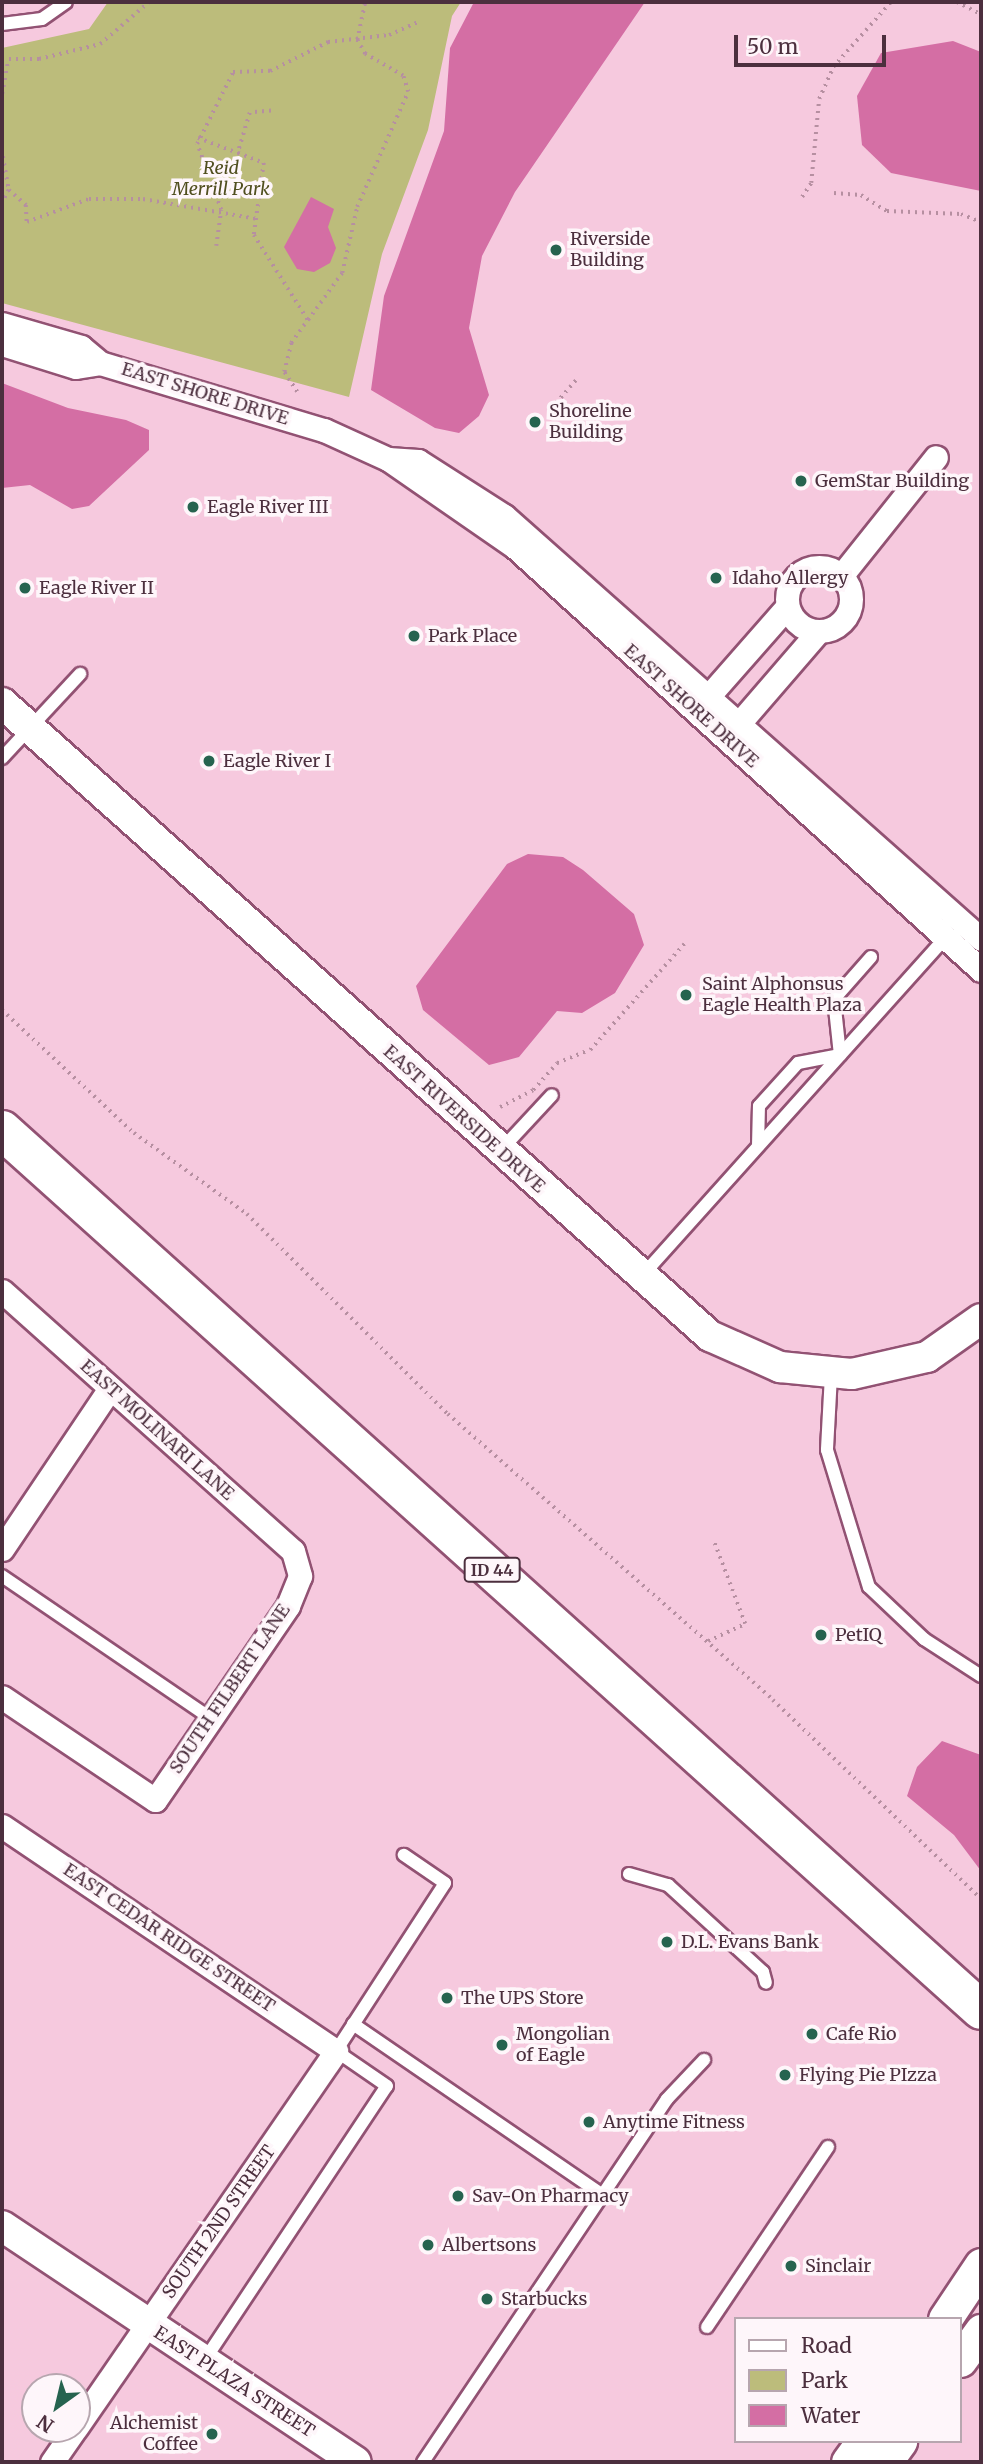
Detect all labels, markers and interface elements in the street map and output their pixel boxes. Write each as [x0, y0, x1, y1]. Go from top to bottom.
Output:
scale bar [738, 21, 890, 65]
text: 50 m [747, 33, 798, 60]
park label: Reid Merrill Park [172, 158, 270, 200]
place label: Riverside Building [570, 229, 650, 272]
marker: Riverside Building [548, 242, 564, 258]
street label: EAST SHORE DRIVE [119, 358, 291, 430]
place label: Shoreline Building [549, 401, 632, 444]
marker: Shoreline Building [527, 414, 543, 430]
place label: GemStar Building [815, 470, 969, 492]
marker: GemStar Building [793, 473, 809, 489]
place label: Eagle River III [207, 496, 329, 518]
marker: Eagle River III [185, 499, 201, 515]
place label: Idaho Allergy [732, 567, 849, 589]
marker: Idaho Allergy [706, 568, 726, 588]
place label: Eagle River II [39, 577, 154, 599]
marker: Eagle River II [17, 580, 33, 596]
place label: Park Place [428, 625, 517, 647]
marker: Park Place [406, 628, 422, 644]
street label: EAST SHORE DRIVE [619, 640, 763, 772]
place label: Eagle River I [223, 750, 331, 772]
marker: Eagle River I [201, 753, 217, 769]
place label: Saint Alphonsus Eagle Health Plaza [702, 974, 862, 1016]
marker: Saint Alphonsus Eagle Health Plaza [676, 985, 696, 1005]
street label: EAST RIVERSIDE DRIVE [379, 1041, 549, 1197]
street label: EAST MOLINARI LANE [76, 1355, 238, 1505]
road number: ID 44 [462, 1558, 522, 1582]
street label: SOUTH FILBERT LANE [165, 1600, 295, 1778]
place label: PetIQ [835, 1624, 882, 1646]
marker: PetIQ [813, 1627, 829, 1643]
street label: EAST CEDAR RIDGE STREET [59, 1859, 279, 2017]
place label: D.L. Evans Bank [681, 1931, 819, 1953]
marker: D.L. Evans Bank [659, 1934, 675, 1950]
place label: The UPS Store [461, 1987, 583, 2009]
marker: The UPS Store [439, 1990, 455, 2006]
place label: Cafe Rio [826, 2023, 897, 2045]
place label: Mongolian of Eagle [516, 2024, 610, 2066]
marker: Cafe Rio [804, 2026, 820, 2042]
marker: Mongolian of Eagle [494, 2037, 510, 2053]
place label: Flying Pie PIzza [799, 2064, 937, 2086]
marker: Flying Pie PIzza [777, 2067, 793, 2083]
place label: Anytime Fitness [603, 2111, 745, 2133]
marker: Anytime Fitness [581, 2114, 597, 2130]
street label: SOUTH 2ND STREET [158, 2141, 280, 2303]
place label: Sav-On Pharmacy [472, 2185, 629, 2207]
marker: Sav-On Pharmacy [450, 2188, 466, 2204]
place label: Albertsons [442, 2234, 536, 2256]
marker: Albertsons [420, 2237, 436, 2253]
place label: Sinclair [805, 2255, 871, 2277]
marker: Sinclair [783, 2258, 799, 2274]
place label: Starbucks [501, 2288, 587, 2310]
marker: Starbucks [479, 2291, 495, 2307]
legend [734, 2317, 962, 2443]
street label: EAST PLAZA STREET [150, 2322, 318, 2442]
text: Road [801, 2332, 852, 2359]
text: Park [801, 2367, 848, 2394]
north arrow [21, 2373, 91, 2443]
text: Water [801, 2402, 860, 2429]
text: N [32, 2410, 58, 2438]
place label: Alchemist Coffee [110, 2413, 198, 2456]
marker: Alchemist Coffee [204, 2426, 220, 2442]

